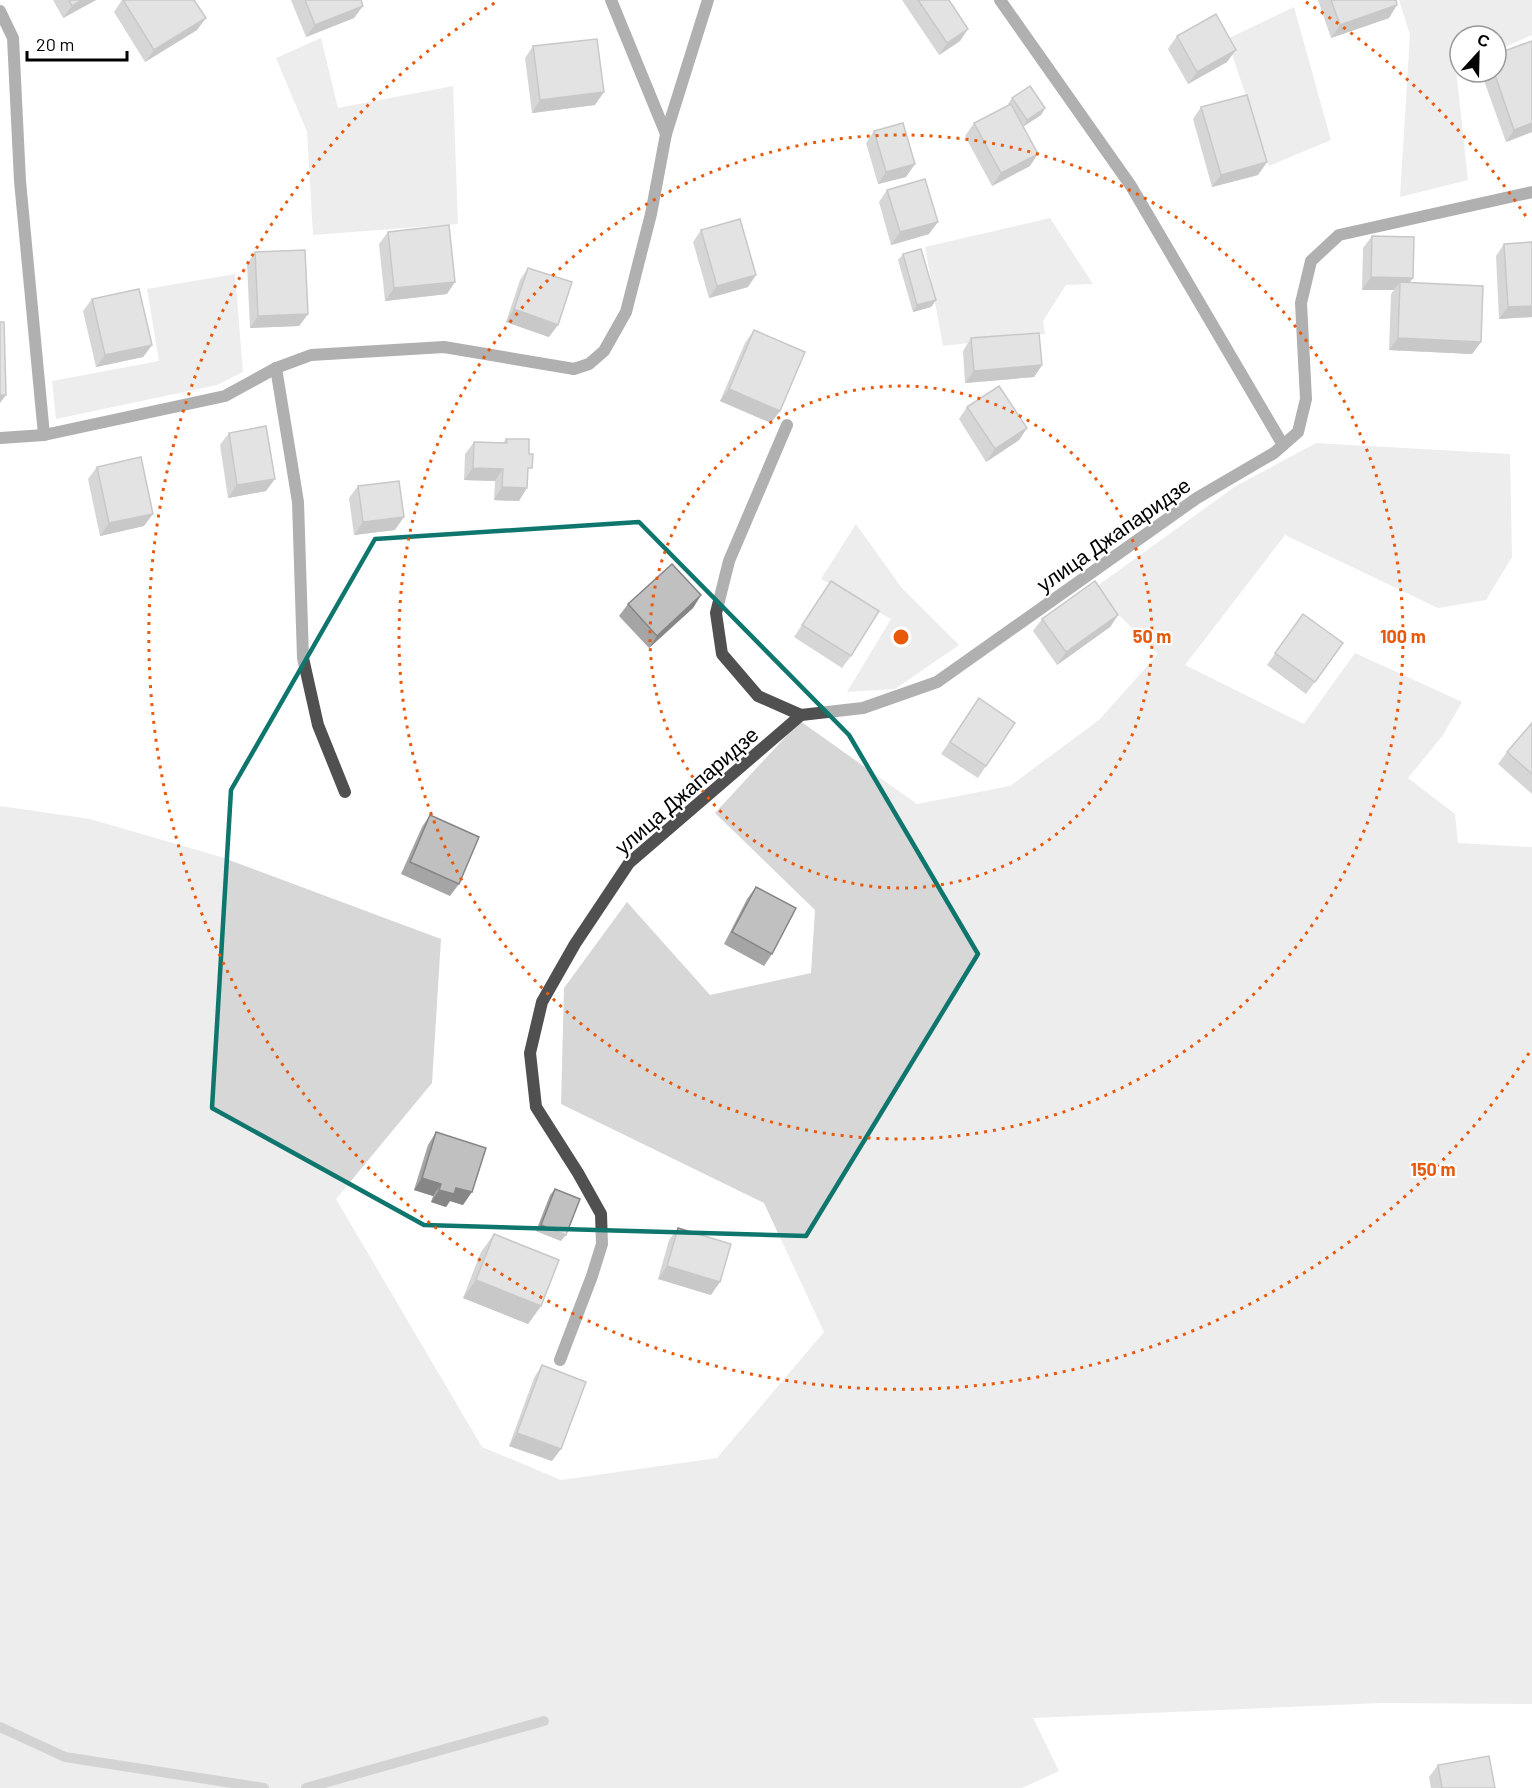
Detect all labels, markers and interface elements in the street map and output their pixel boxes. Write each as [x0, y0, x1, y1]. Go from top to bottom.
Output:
scale bar [27, 24, 128, 62]
north arrow [1448, 24, 1508, 84]
text: С [1475, 29, 1493, 51]
text: 20 m [36, 33, 74, 55]
street label: улица Джапаридзе [1031, 472, 1195, 596]
text: 50 m [1133, 625, 1171, 647]
text: 100 m [1380, 625, 1426, 647]
centre of rings [891, 627, 911, 647]
street label: улица Джапаридзе [609, 721, 763, 859]
text: 150 m [1411, 1158, 1455, 1180]

